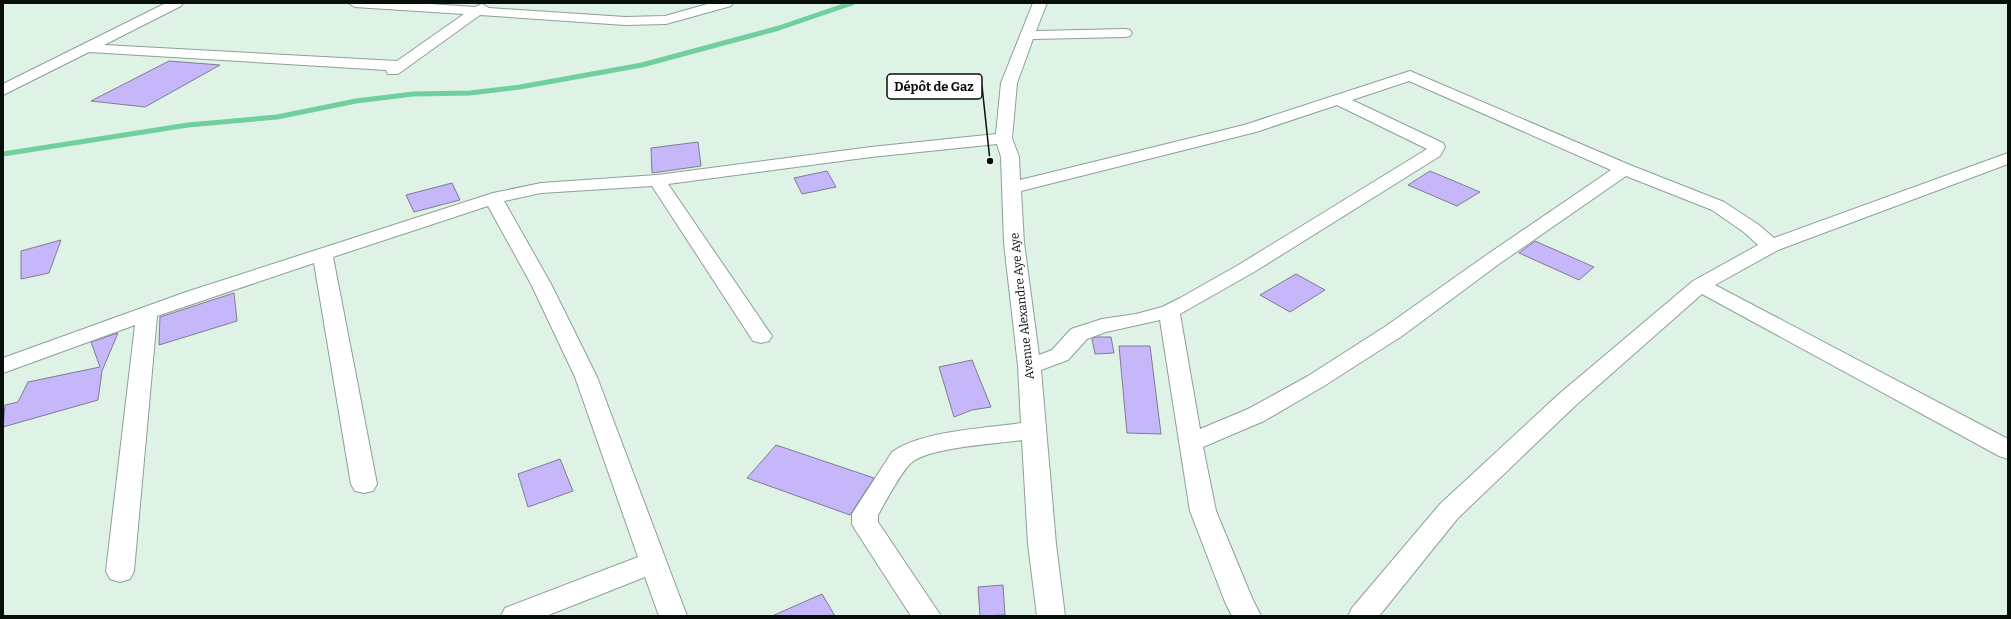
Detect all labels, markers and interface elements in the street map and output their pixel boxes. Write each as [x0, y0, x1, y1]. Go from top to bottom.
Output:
callout: Dépôt de Gaz [887, 74, 982, 99]
text: Dépôt de Gaz [894, 79, 974, 94]
street label: Avenue Alexandre Aye Aye [1007, 232, 1037, 380]

